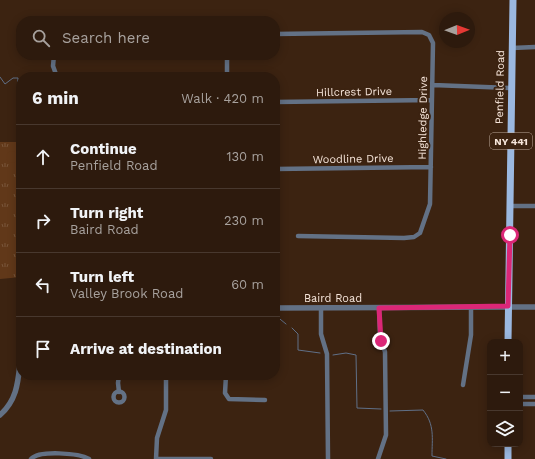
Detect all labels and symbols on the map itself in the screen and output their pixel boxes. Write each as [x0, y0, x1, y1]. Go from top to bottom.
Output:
north arrow [439, 12, 475, 48]
street label: Penfield Road [493, 50, 507, 124]
street label: Highledge Drive [416, 76, 430, 160]
street label: Hillcrest Drive [316, 85, 392, 99]
road number: NY 441 [490, 133, 532, 149]
street label: Woodline Drive [312, 152, 394, 166]
route start [501, 226, 519, 244]
street label: Baird Road [304, 292, 362, 305]
route end [372, 332, 390, 350]

